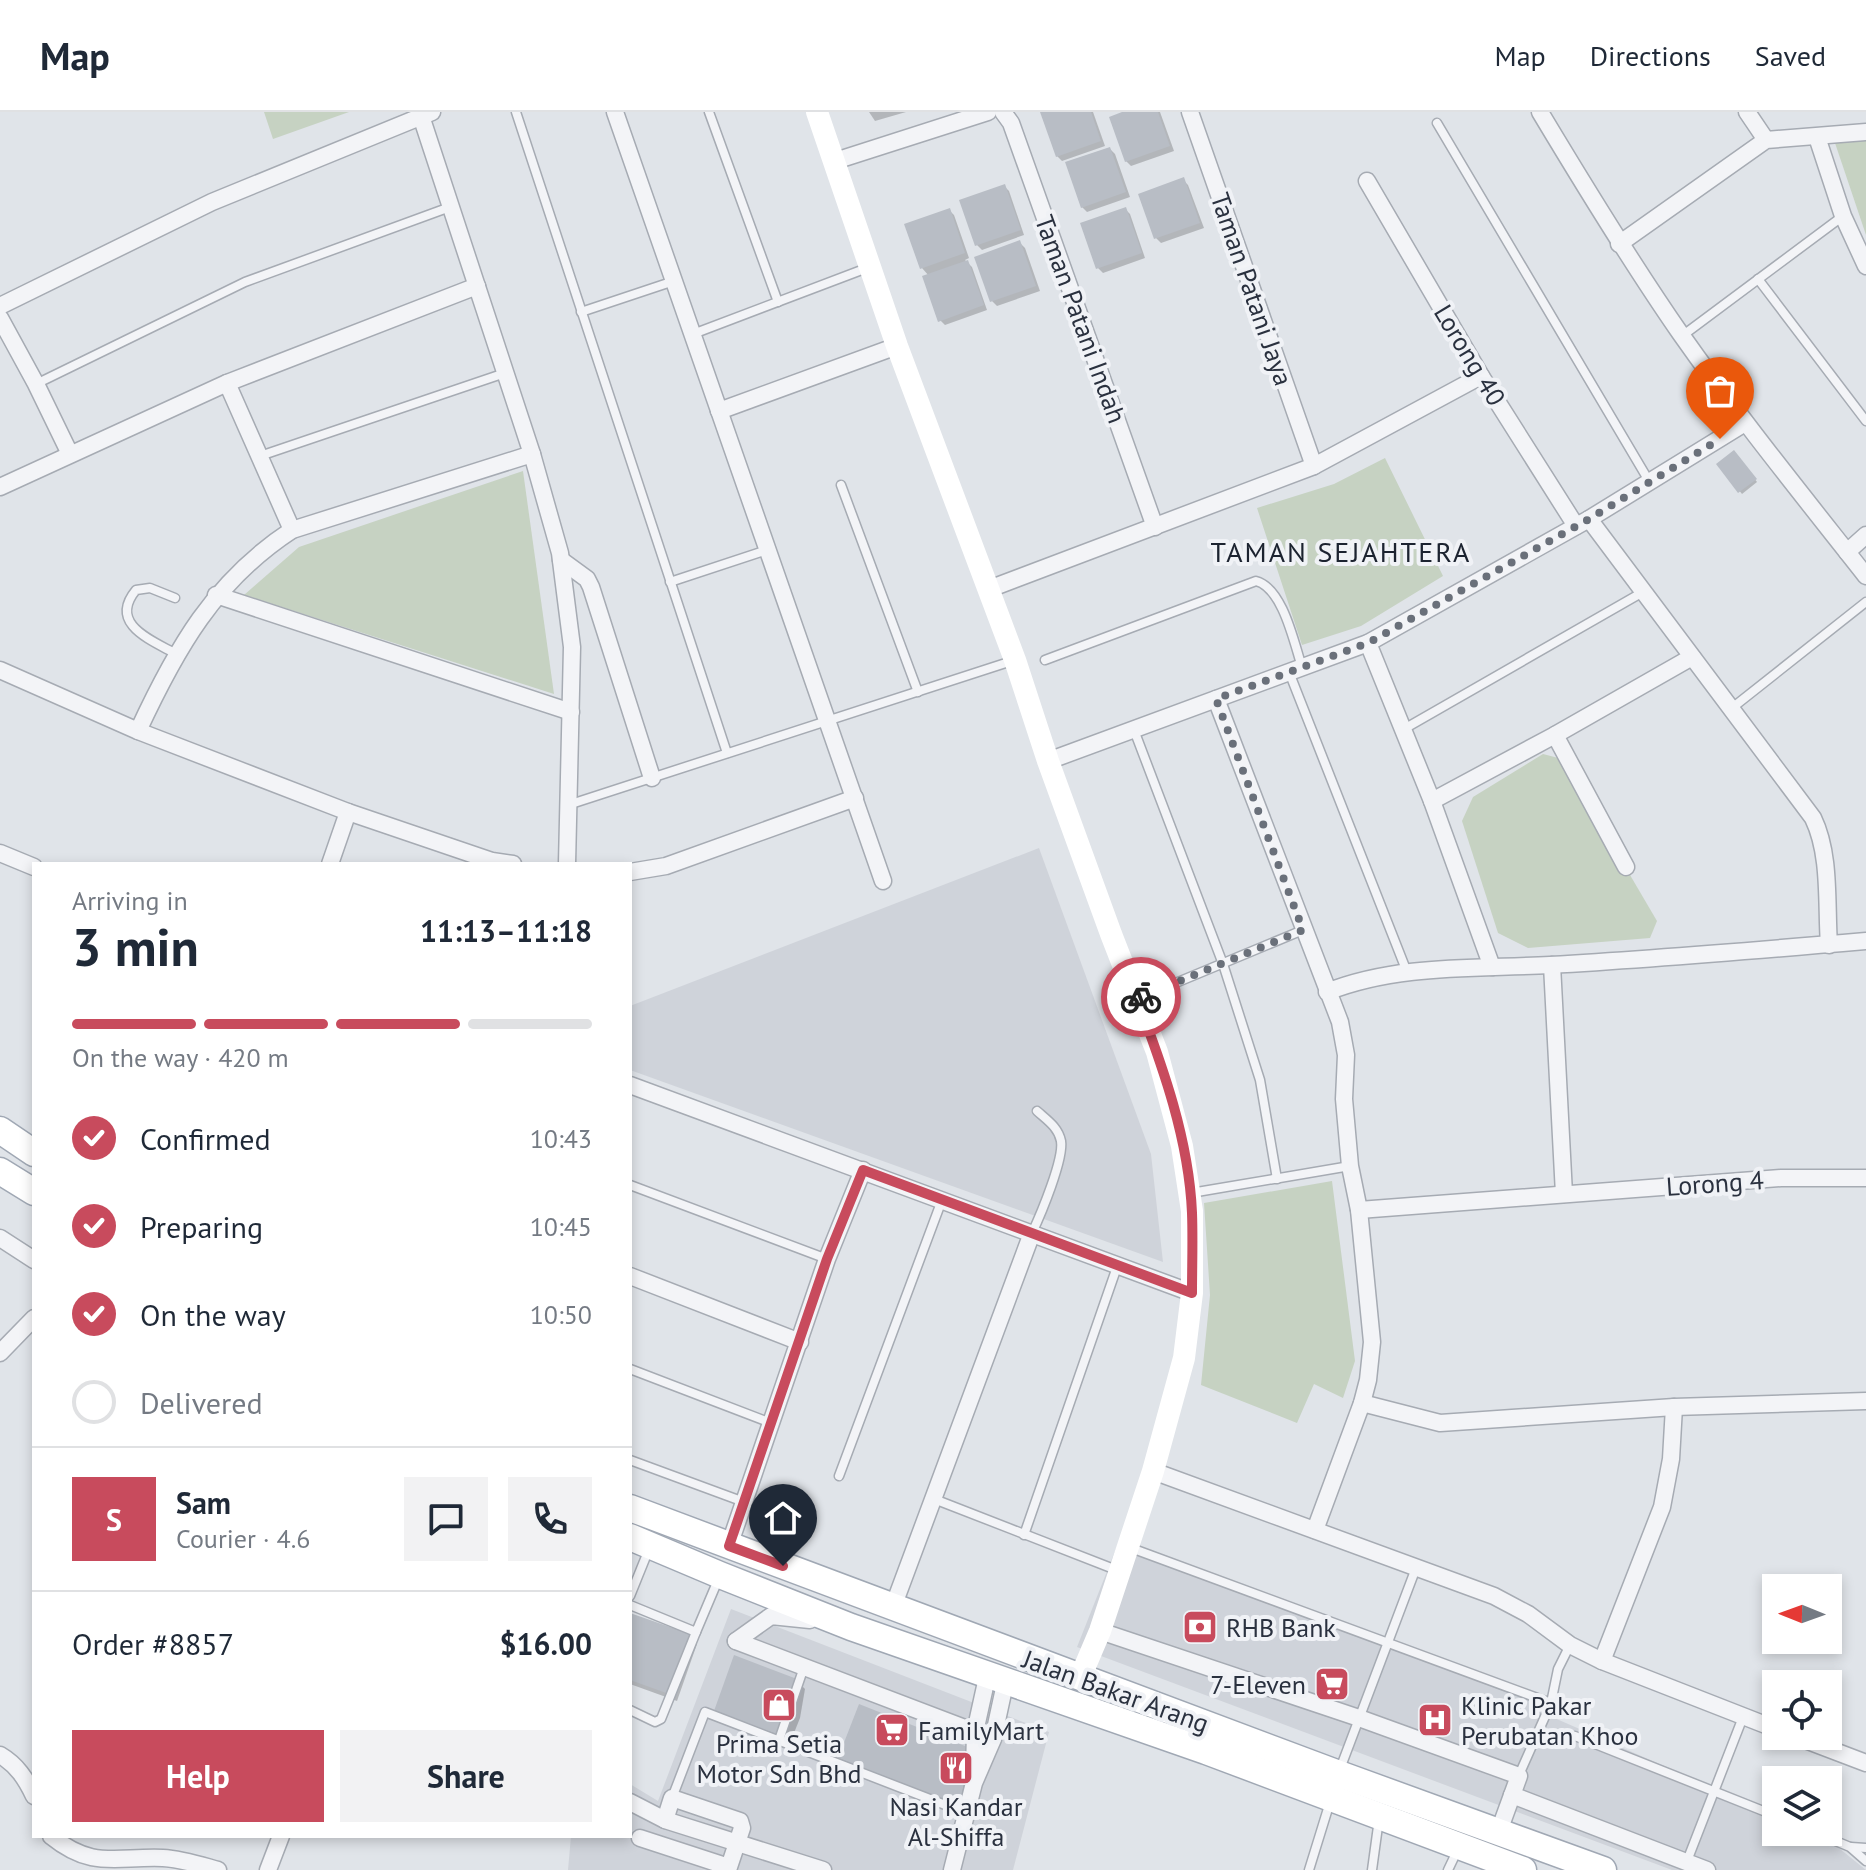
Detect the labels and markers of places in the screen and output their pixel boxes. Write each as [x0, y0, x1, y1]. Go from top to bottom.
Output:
pin [1686, 357, 1754, 439]
pin [749, 1484, 817, 1566]
bank icon: RHB Bank [1181, 1608, 1219, 1646]
place label: RHB Bank [1226, 1611, 1336, 1644]
supermarket icon: 7-Eleven [1313, 1665, 1351, 1703]
place label: 7-Eleven [1210, 1668, 1306, 1701]
shop icon: Prima Setia Motor Sdn Bhd [760, 1686, 798, 1724]
place label: Klinic Pakar Perubatan Khoo [1461, 1689, 1638, 1752]
hospital icon: Klinic Pakar Perubatan Khoo [1416, 1701, 1454, 1739]
supermarket icon: FamilyMart [873, 1711, 911, 1749]
place label: FamilyMart [918, 1714, 1044, 1747]
place label: Prima Setia Motor Sdn Bhd [696, 1727, 862, 1790]
restaurant icon: Nasi Kandar Al-Shiffa [937, 1749, 975, 1787]
place label: Nasi Kandar Al-Shiffa [889, 1790, 1023, 1853]

